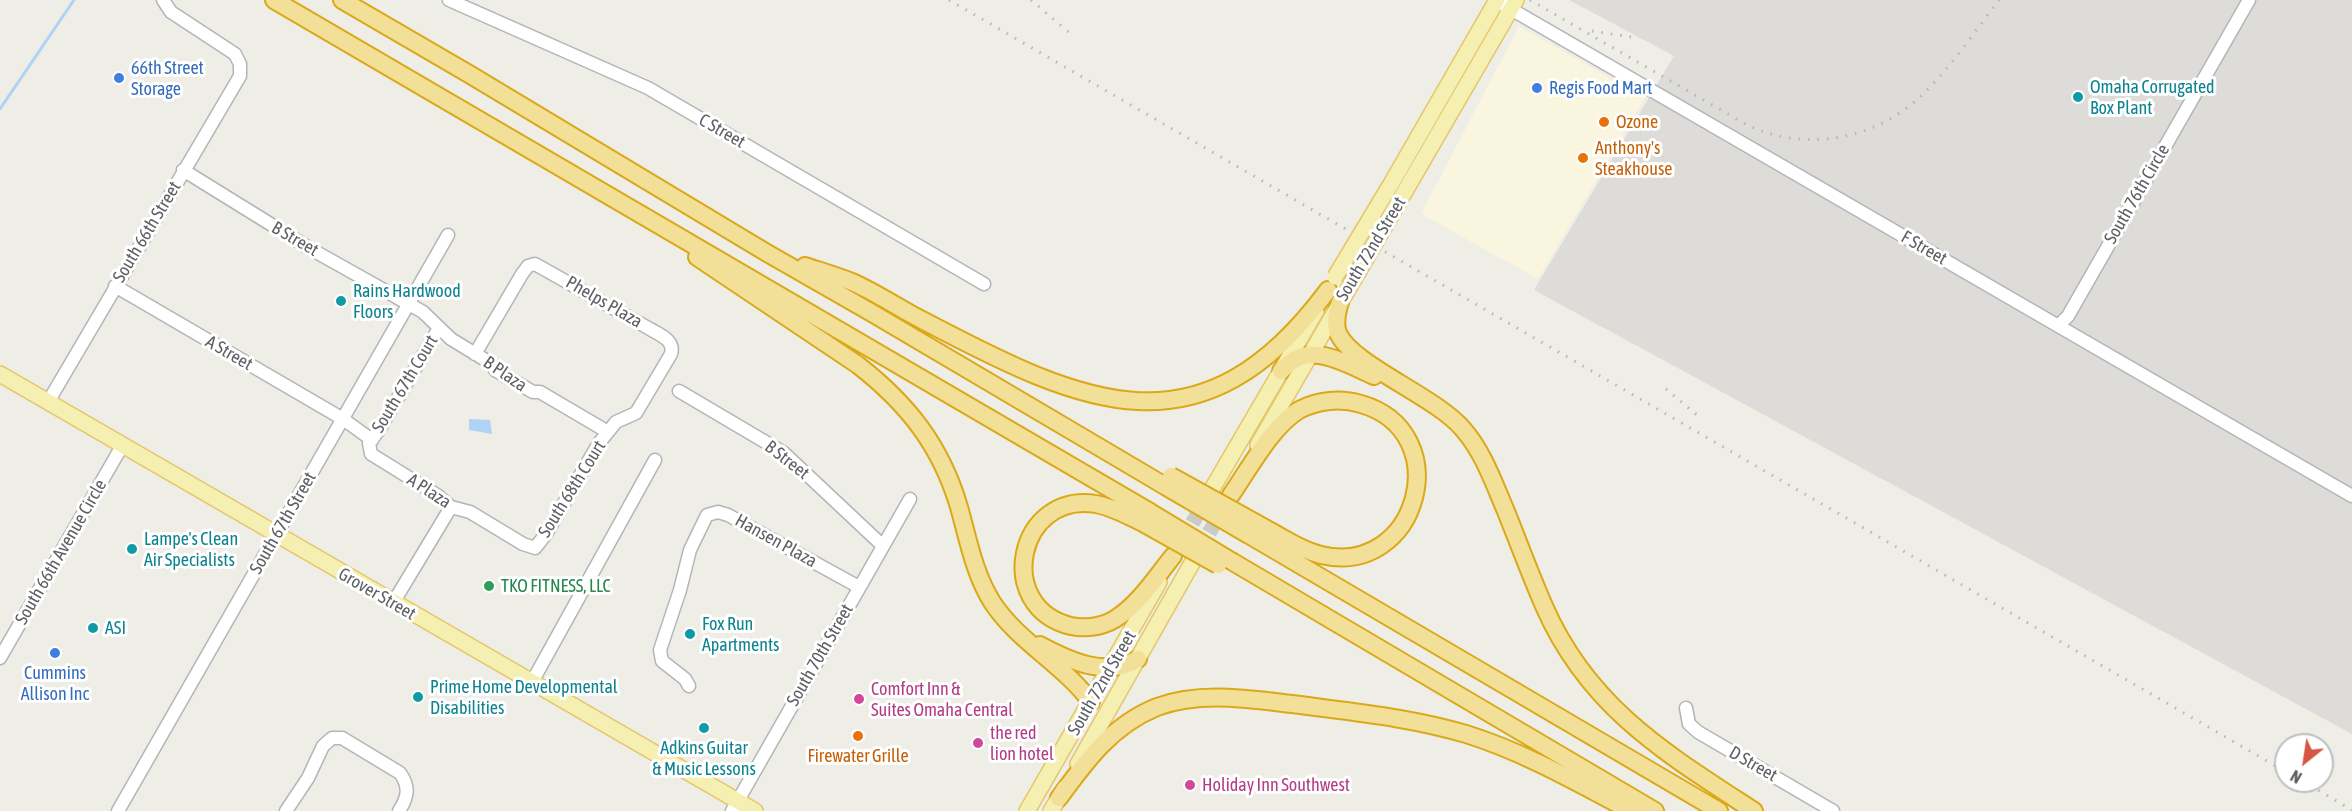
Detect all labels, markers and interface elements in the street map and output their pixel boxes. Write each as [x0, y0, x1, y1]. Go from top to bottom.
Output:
place label: 66th Street Storage [131, 57, 204, 100]
marker: 66th Street Storage [112, 71, 126, 85]
place label: Omaha Corrugated Box Plant [2090, 76, 2215, 118]
place label: Regis Food Mart [1549, 77, 1652, 99]
marker: Regis Food Mart [1530, 81, 1544, 95]
marker: Omaha Corrugated Box Plant [2071, 90, 2085, 104]
street label: C Street [695, 109, 749, 153]
place label: Ozone [1616, 111, 1658, 133]
marker: Ozone [1597, 115, 1611, 129]
place label: Anthony's Steakhouse [1595, 137, 1672, 180]
street label: South 76th Circle [2100, 140, 2174, 248]
marker: Anthony's Steakhouse [1576, 151, 1590, 165]
street label: South 66th Street [108, 178, 186, 286]
street label: South 72nd Street [1332, 193, 1410, 305]
street label: B Street [268, 217, 322, 261]
street label: F Street [1897, 226, 1951, 270]
street label: Phelps Plaza [562, 271, 646, 333]
place label: Rains Hardwood Floors [353, 280, 461, 322]
marker: Rains Hardwood Floors [334, 294, 348, 308]
street label: A Street [202, 331, 256, 375]
street label: South 67th Court [367, 331, 443, 437]
street label: B Plaza [479, 352, 531, 396]
street label: B Street [760, 436, 814, 484]
street label: South 68th Court [534, 437, 610, 541]
street label: South 67th Street [245, 468, 321, 578]
street label: A Plaza [403, 469, 455, 513]
street label: South 66th Avenue Circle [11, 476, 111, 628]
street label: Hansen Plaza [731, 510, 821, 572]
place label: Lampe's Clean Air Specialists [144, 528, 238, 570]
marker: Lampe's Clean Air Specialists [125, 542, 139, 556]
street label: Grover Street [334, 563, 420, 625]
place label: TKO FITNESS, LLC [501, 575, 611, 597]
marker: TKO FITNESS, LLC [482, 579, 496, 593]
street label: South 70th Street [782, 600, 858, 710]
place label: Fox Run Apartments [702, 613, 779, 656]
place label: ASI [105, 617, 126, 639]
marker: ASI [86, 621, 100, 635]
marker: Fox Run Apartments [683, 627, 697, 641]
street label: South 72nd Street [1063, 627, 1141, 739]
marker: Cummins Allison Inc [48, 646, 62, 660]
place label: Cummins Allison Inc [21, 662, 89, 704]
place label: Prime Home Developmental Disabilities [430, 676, 618, 718]
place label: Comfort Inn & Suites Omaha Central [871, 678, 1013, 720]
marker: Prime Home Developmental Disabilities [411, 690, 425, 704]
marker: Comfort Inn & Suites Omaha Central [852, 692, 866, 706]
marker: Adkins Guitar & Music Lessons [697, 721, 711, 735]
place label: the red lion hotel [990, 722, 1054, 764]
marker: Firewater Grille [851, 729, 865, 743]
north arrow [2274, 733, 2334, 793]
marker: the red lion hotel [971, 736, 985, 750]
place label: Adkins Guitar & Music Lessons [652, 737, 756, 780]
street label: D Street [1725, 742, 1781, 786]
place label: Firewater Grille [807, 745, 909, 767]
text: N [2287, 767, 2305, 787]
place label: Holiday Inn Southwest [1202, 774, 1350, 796]
marker: Holiday Inn Southwest [1183, 778, 1197, 792]

